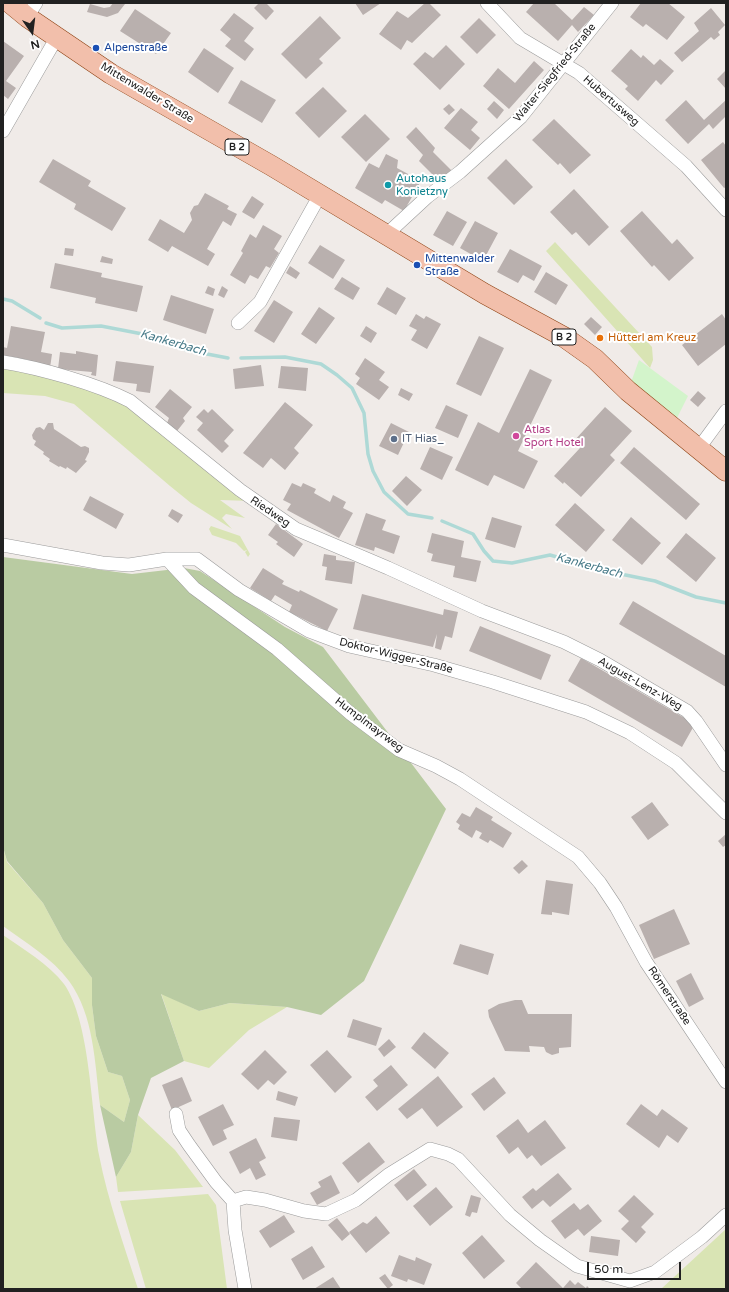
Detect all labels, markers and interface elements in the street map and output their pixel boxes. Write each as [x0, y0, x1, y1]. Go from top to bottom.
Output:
north arrow [12, 12, 52, 52]
street label: Walter-Siegfried-Straße [511, 21, 599, 125]
text: N [29, 37, 41, 52]
place label: Alpenstraße [104, 41, 167, 55]
marker: Alpenstraße [91, 43, 101, 53]
street label: Mittenwalder Straße [98, 60, 196, 126]
street label: Hubertusweg [580, 73, 642, 129]
road number: B 2 [225, 139, 249, 155]
place label: Autohaus Konietzny [396, 172, 448, 198]
marker: Autohaus Konietzny [383, 180, 393, 190]
place label: Mittenwalder Straße [425, 252, 494, 278]
marker: Mittenwalder Straße [412, 260, 422, 270]
water label: Kankerbach [138, 327, 208, 359]
road number: B 2 [552, 329, 576, 345]
place label: Hütterl am Kreuz [608, 331, 696, 345]
marker: Hütterl am Kreuz [595, 333, 605, 343]
place label: Atlas Sport Hotel [524, 423, 583, 449]
marker: Atlas Sport Hotel [511, 431, 521, 441]
place label: IT Hias_ [402, 432, 444, 446]
marker: IT Hias_ [389, 434, 399, 444]
street label: Riedweg [247, 494, 293, 530]
water label: Kankerbach [554, 550, 624, 582]
street label: Doktor-Wigger-Straße [338, 635, 454, 677]
street label: August-Lenz-Weg [595, 654, 685, 714]
street label: Humplmayrweg [332, 695, 406, 755]
street label: Römerstraße [645, 964, 693, 1028]
scale bar [589, 1254, 683, 1280]
text: 50 m [594, 1262, 623, 1276]

